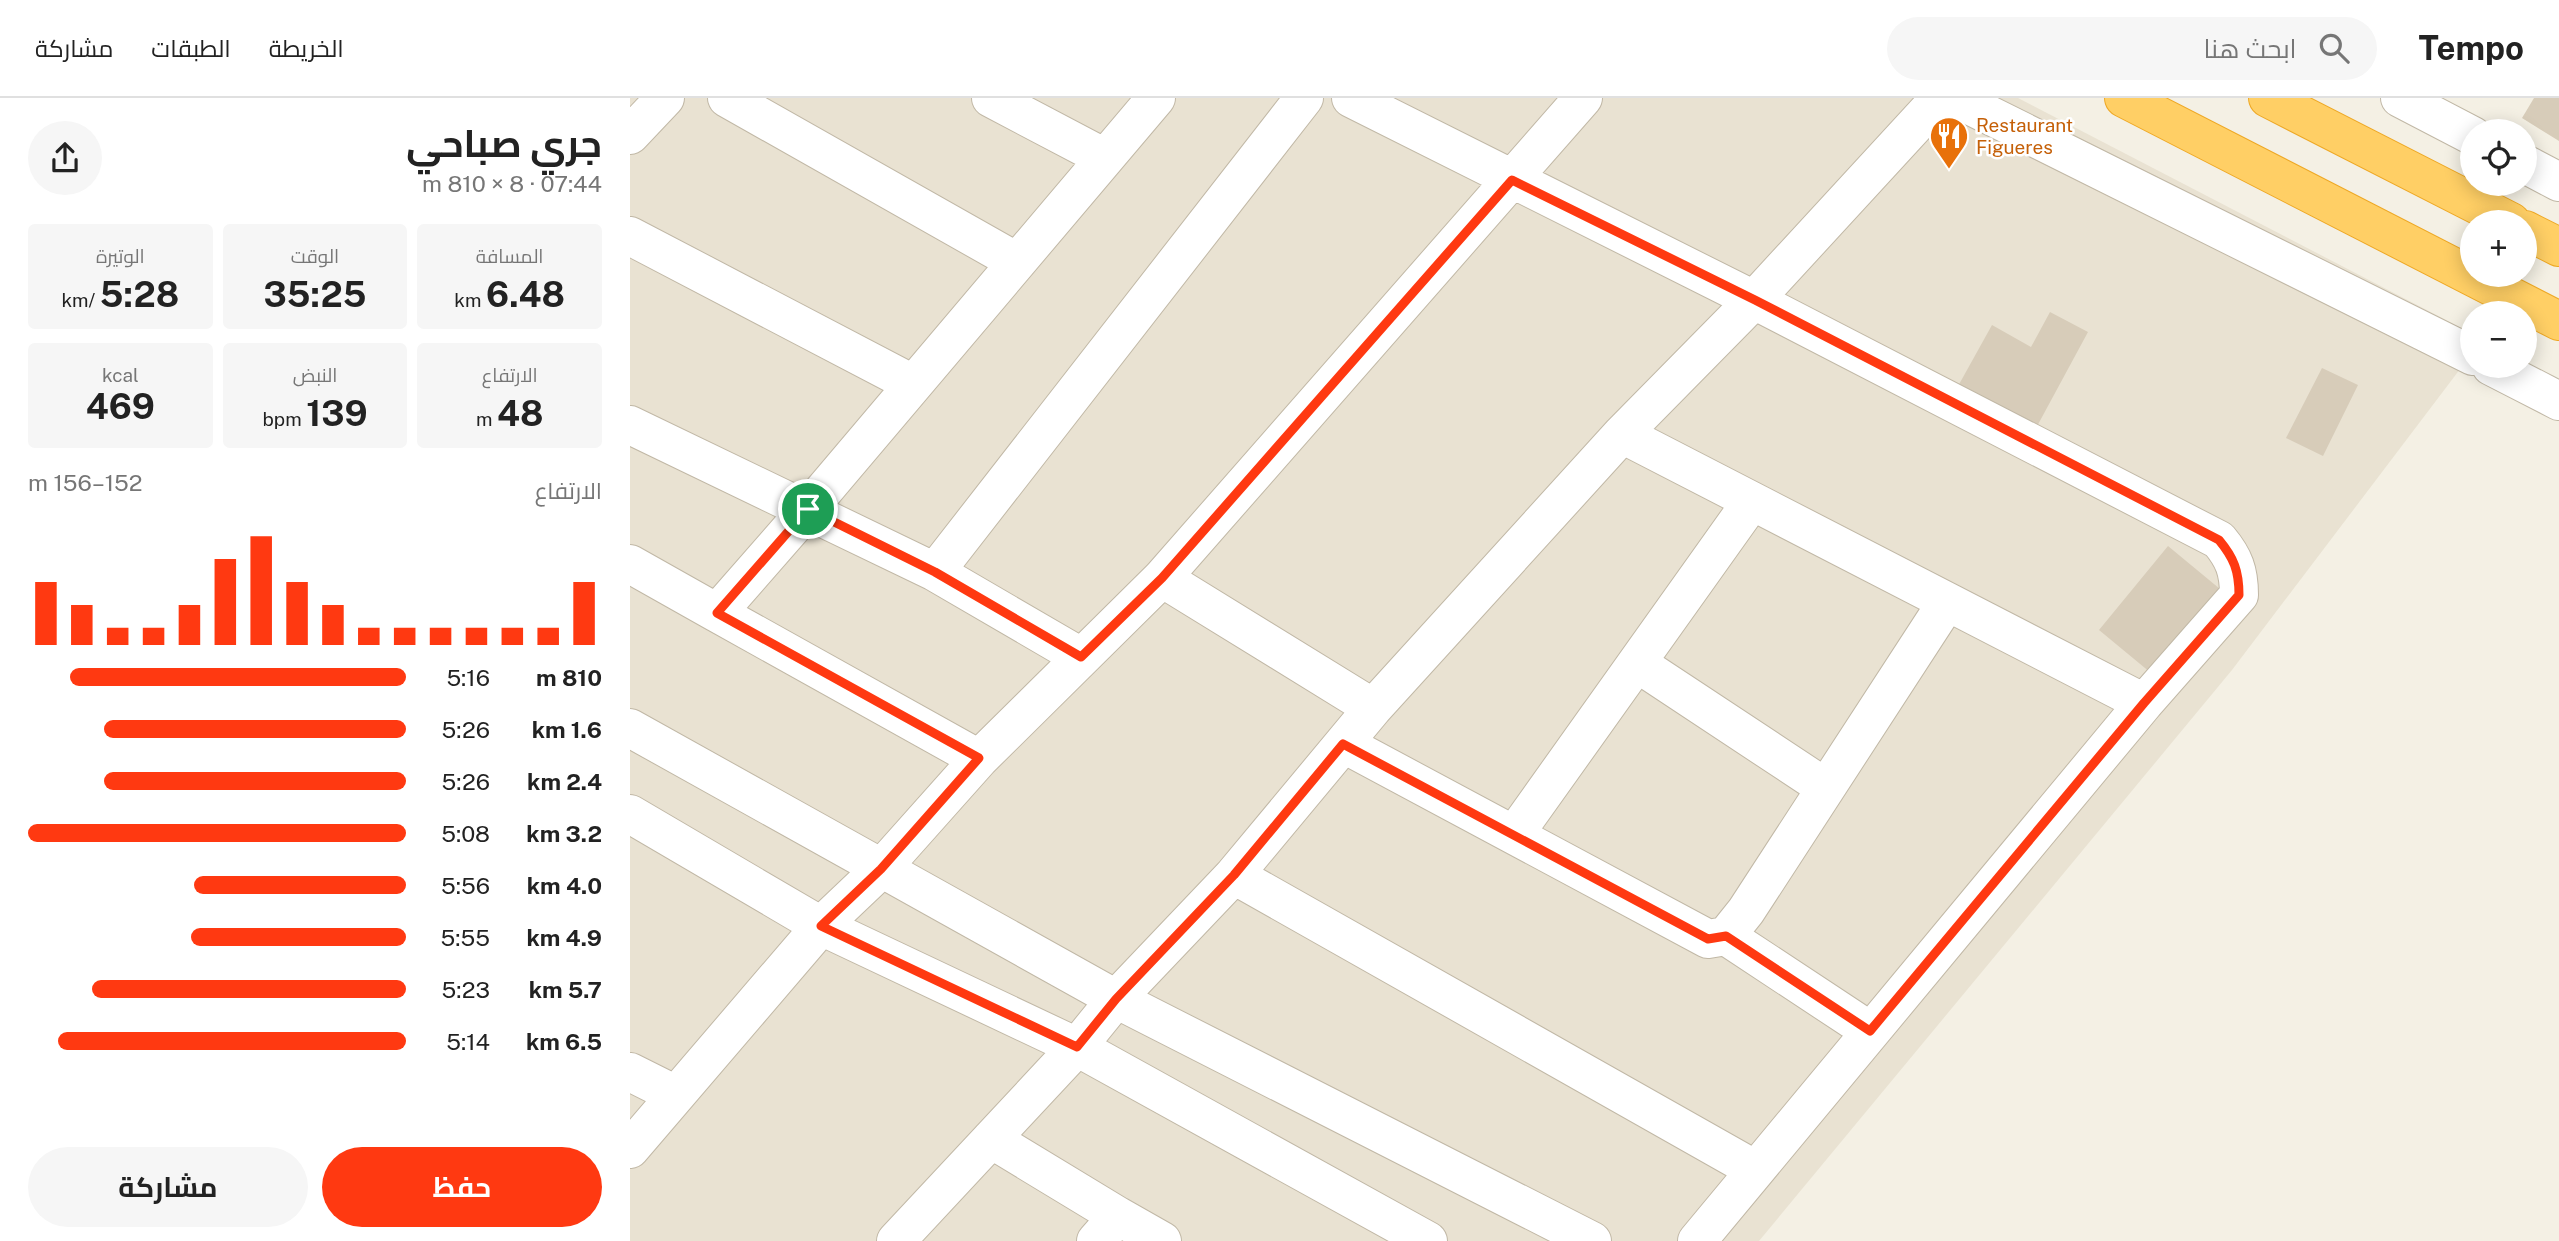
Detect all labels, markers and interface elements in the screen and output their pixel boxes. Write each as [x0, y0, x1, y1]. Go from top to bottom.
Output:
search box [1887, 17, 2377, 80]
icon: search [2315, 29, 2353, 67]
text: Tempo [2419, 29, 2524, 67]
text: ابحث هنا [2203, 33, 2297, 64]
text: مشاركة [35, 34, 113, 62]
text: الطبقات [151, 34, 231, 62]
text: الخريطة [269, 34, 344, 62]
place label: Restaurant Figueres [1976, 114, 2073, 158]
restaurant icon: Restaurant Figueres [1928, 115, 1970, 170]
map controls [2460, 119, 2537, 378]
button: locate [2460, 119, 2537, 196]
button: share [28, 121, 102, 195]
text: جري صباحي [406, 121, 602, 166]
text: 07:44 · 8 × 810 m [422, 170, 602, 197]
button: + [2460, 210, 2537, 287]
text: الوتيرة [96, 245, 145, 267]
text: الوقت [291, 245, 339, 267]
text: المسافة [476, 245, 543, 267]
text: 5:28 [100, 274, 179, 315]
text: 35:25 [264, 274, 366, 315]
text: 6.48 [486, 274, 565, 315]
text: /km [61, 289, 100, 311]
text: km [454, 289, 486, 311]
button: − [2460, 301, 2537, 378]
text: kcal [102, 364, 139, 386]
text: النبض [293, 364, 337, 386]
text: الارتفاع [482, 364, 538, 386]
text: 469 [86, 386, 155, 427]
text: 139 [306, 393, 367, 434]
text: 48 [497, 393, 543, 434]
text: bpm [263, 408, 306, 430]
text: m [476, 408, 497, 430]
text: 152–156 m [28, 469, 143, 496]
text: الارتفاع [535, 477, 602, 504]
pin [778, 479, 838, 539]
icon: arrive [789, 490, 827, 528]
text: 5:16 [446, 664, 490, 691]
text: 810 m [536, 664, 602, 691]
text: 5:26 [442, 716, 490, 743]
text: 1.6 km [532, 716, 602, 743]
text: 5:26 [442, 768, 490, 795]
text: 2.4 km [527, 768, 602, 795]
text: 5:08 [441, 820, 490, 847]
text: 3.2 km [526, 820, 602, 847]
text: 5:56 [441, 872, 490, 899]
text: 4.0 km [527, 872, 602, 899]
text: 5:55 [441, 924, 490, 951]
text: 4.9 km [526, 924, 602, 951]
text: 5:23 [441, 976, 490, 1003]
text: 5.7 km [529, 976, 602, 1003]
text: 5:14 [446, 1028, 490, 1055]
text: 6.5 km [526, 1028, 602, 1055]
button: مشاركة [28, 1147, 308, 1227]
button: حفظ [322, 1147, 602, 1227]

